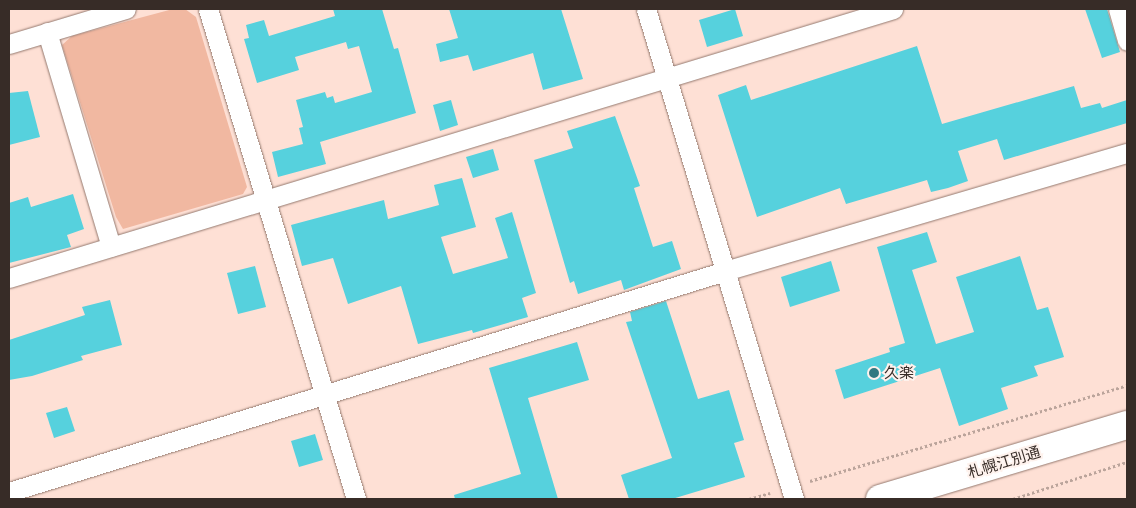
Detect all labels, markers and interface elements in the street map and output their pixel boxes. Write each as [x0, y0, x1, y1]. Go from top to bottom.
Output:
place label: 久楽 [884, 364, 914, 382]
marker: 久楽 [868, 367, 880, 379]
street label: 札幌江別通 [966, 442, 1042, 482]

